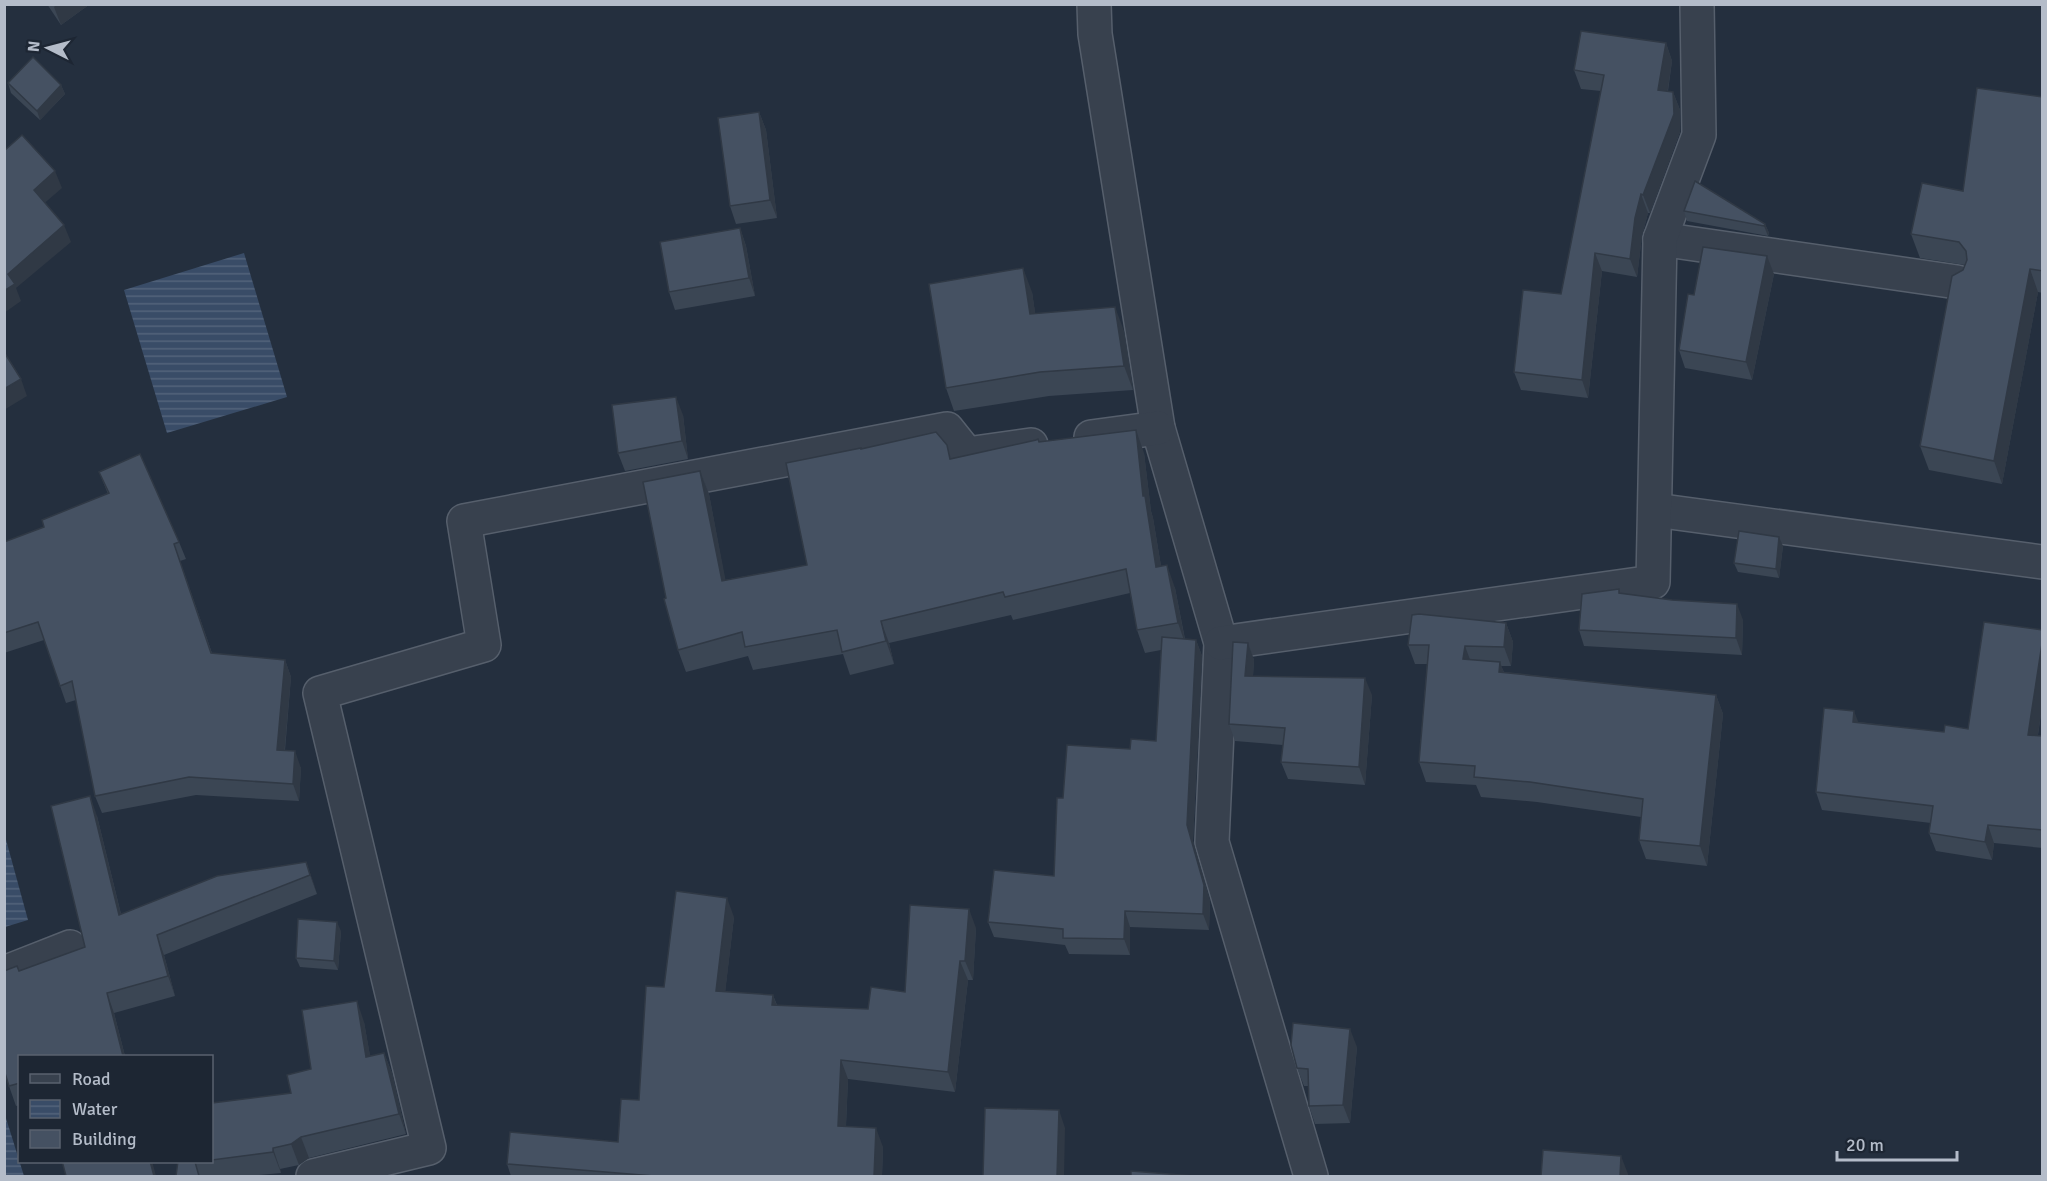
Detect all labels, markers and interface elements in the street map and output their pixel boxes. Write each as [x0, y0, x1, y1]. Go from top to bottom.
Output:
north arrow [18, 18, 78, 78]
text: N [24, 40, 45, 53]
legend [18, 1055, 213, 1163]
text: Road [72, 1068, 111, 1090]
text: Water [72, 1098, 118, 1120]
scale bar [1837, 1124, 1957, 1162]
text: Building [72, 1128, 136, 1150]
text: 20 m [1846, 1134, 1884, 1156]

